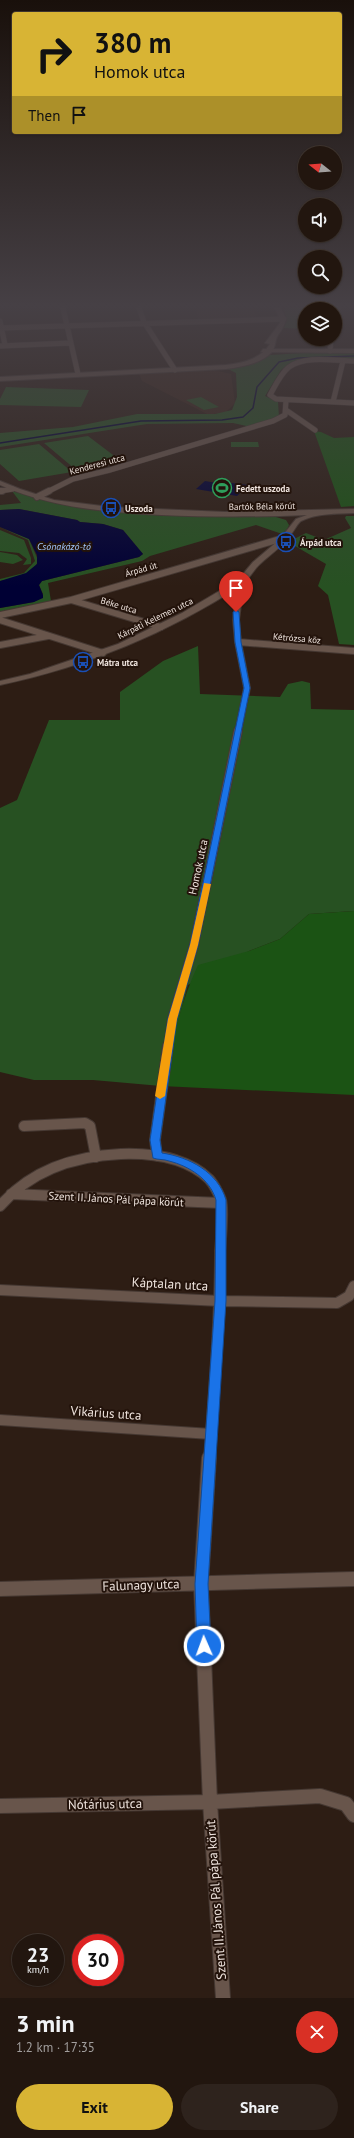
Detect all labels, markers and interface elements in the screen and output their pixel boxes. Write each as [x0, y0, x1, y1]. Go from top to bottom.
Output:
text: 380 m [94, 24, 171, 61]
icon: right [28, 28, 80, 80]
text: Homok utca [94, 60, 186, 83]
icon: arrive [68, 104, 90, 126]
text: Then [28, 106, 60, 125]
north arrow [298, 146, 342, 190]
map controls [298, 146, 342, 346]
button: sound [298, 198, 342, 242]
button: search [298, 250, 342, 294]
button: layers [298, 302, 342, 346]
street label: Kenderesi utca [68, 451, 126, 477]
sports icon: Fedett uszoda [211, 477, 233, 499]
place label: Fedett uszoda [236, 483, 290, 494]
bus stop icon: Uszoda [100, 497, 122, 519]
street label: Bartók Béla körút [229, 500, 295, 512]
place label: Uszoda [125, 503, 153, 514]
bus stop icon: Árpád utca [275, 531, 297, 553]
place label: Árpád utca [300, 537, 342, 548]
water label: Csónakázó-tó [37, 540, 91, 553]
street label: Árpád út [124, 559, 158, 579]
pin [219, 571, 253, 612]
icon: arrive [225, 577, 247, 599]
street label: Béke utca [100, 594, 138, 616]
street label: Kárpáti Kelemen utca [115, 595, 195, 641]
street label: Kétrózsa köz [273, 630, 321, 646]
bus stop icon: Mátra utca [72, 651, 94, 673]
place label: Mátra utca [97, 657, 139, 668]
street label: Homok utca [185, 838, 211, 896]
street label: Szent II. János Pál pápa körút [48, 1188, 184, 1210]
street label: Káptalan utca [131, 1274, 209, 1294]
street label: Vikárius utca [69, 1402, 142, 1424]
street label: Falunagy utca [102, 1575, 180, 1595]
position arrow [183, 1625, 225, 1667]
street label: Nótárius utca [68, 1795, 142, 1813]
street label: Szent II. János Pál pápa körút [202, 1819, 230, 1980]
speed limit sign: 30 [72, 1934, 124, 1986]
text: 23 [27, 1942, 49, 1968]
text: km/h [27, 1963, 49, 1976]
text: 3 min [16, 2008, 75, 2039]
button: close [296, 2011, 338, 2053]
text: 1.2 km · 17:35 [16, 2039, 95, 2056]
button: Exit [16, 2084, 173, 2130]
button: Share [181, 2084, 338, 2130]

